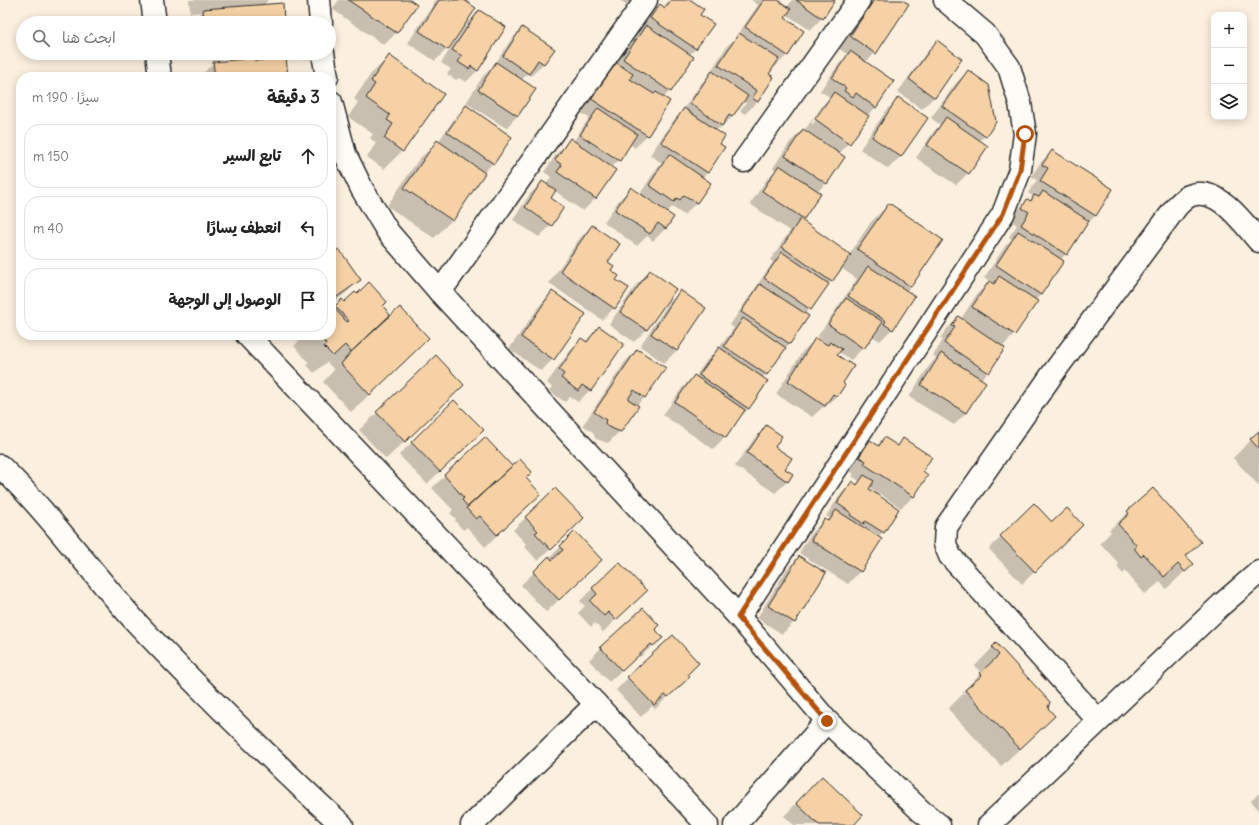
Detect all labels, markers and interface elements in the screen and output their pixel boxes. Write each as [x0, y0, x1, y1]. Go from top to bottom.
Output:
map controls [1211, 12, 1247, 120]
button: + [1211, 12, 1247, 48]
search box [16, 16, 336, 60]
icon: search [30, 27, 52, 49]
text: ابحث هنا [62, 28, 116, 47]
button: − [1211, 48, 1247, 84]
button: layers [1211, 84, 1247, 120]
text: 3 دقيقة [267, 86, 320, 108]
text: سيرًا · 190 m [32, 89, 99, 106]
route start [1016, 125, 1034, 143]
icon: ahead [297, 145, 319, 167]
text: تابع السير [224, 146, 281, 165]
text: 150 m [33, 148, 69, 165]
icon: left [297, 217, 319, 239]
text: انعطف يسارًا [207, 218, 281, 237]
text: 40 m [33, 220, 64, 237]
icon: arrive [297, 289, 319, 311]
text: الوصول إلى الوجهة [168, 290, 281, 309]
route end [818, 712, 836, 730]

